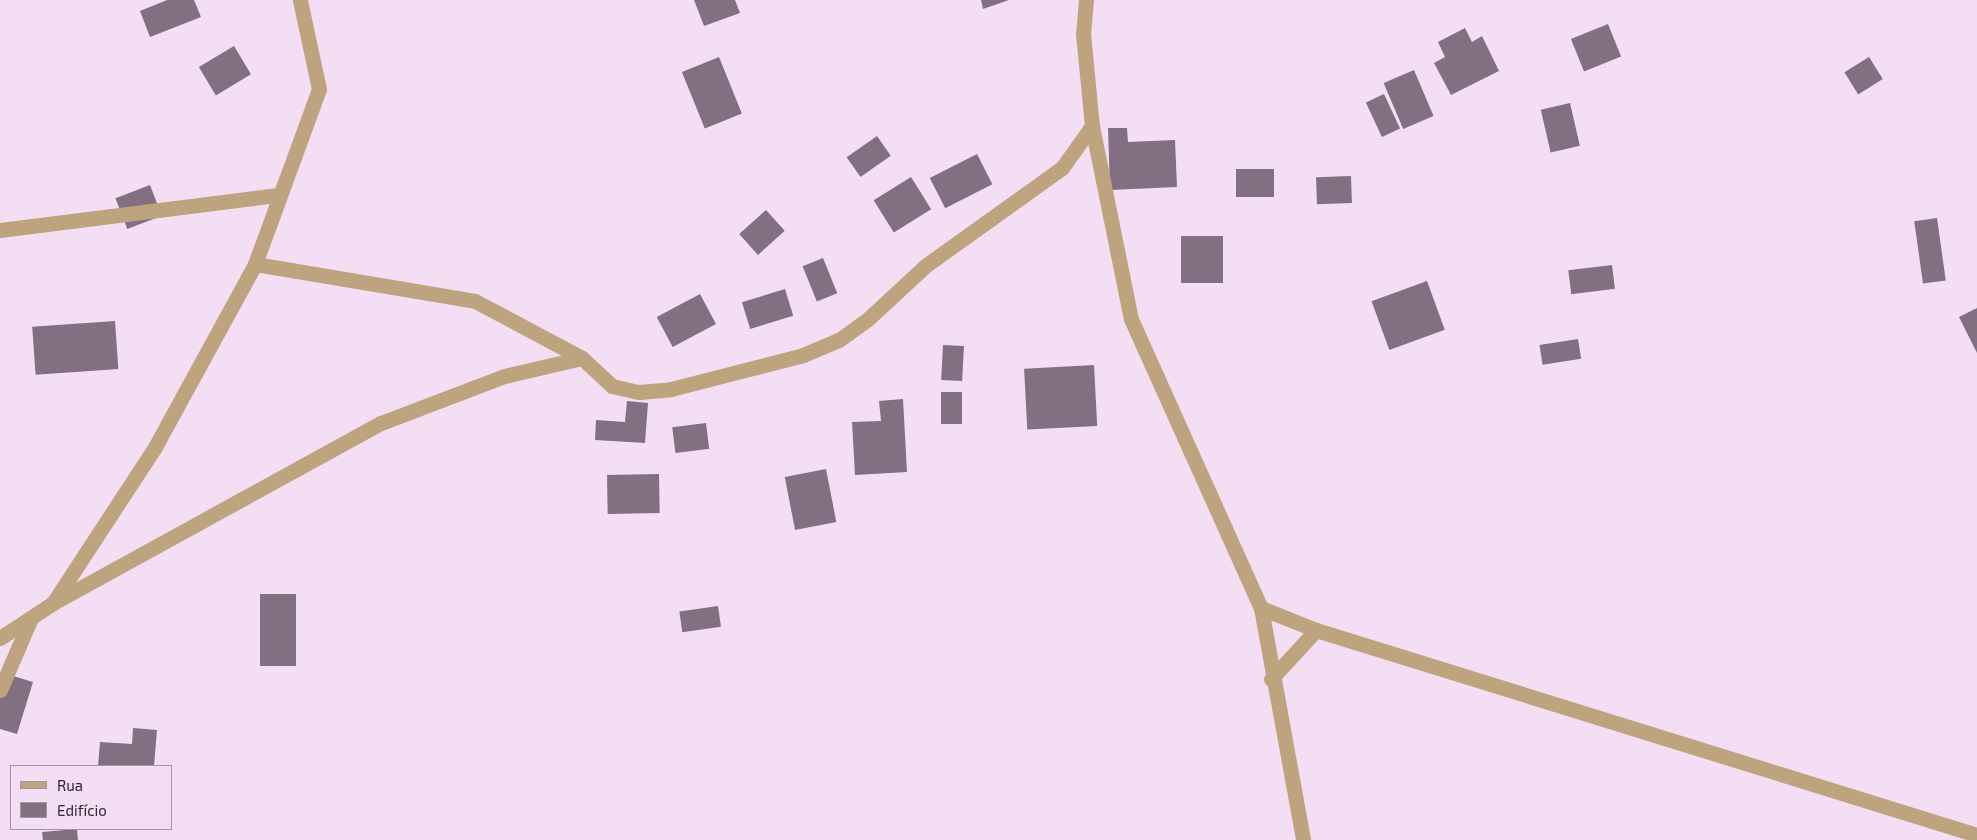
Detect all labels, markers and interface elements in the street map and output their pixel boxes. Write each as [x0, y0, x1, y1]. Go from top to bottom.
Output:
legend [10, 765, 172, 830]
text: Rua [57, 776, 83, 794]
text: Edifício [57, 801, 107, 819]

